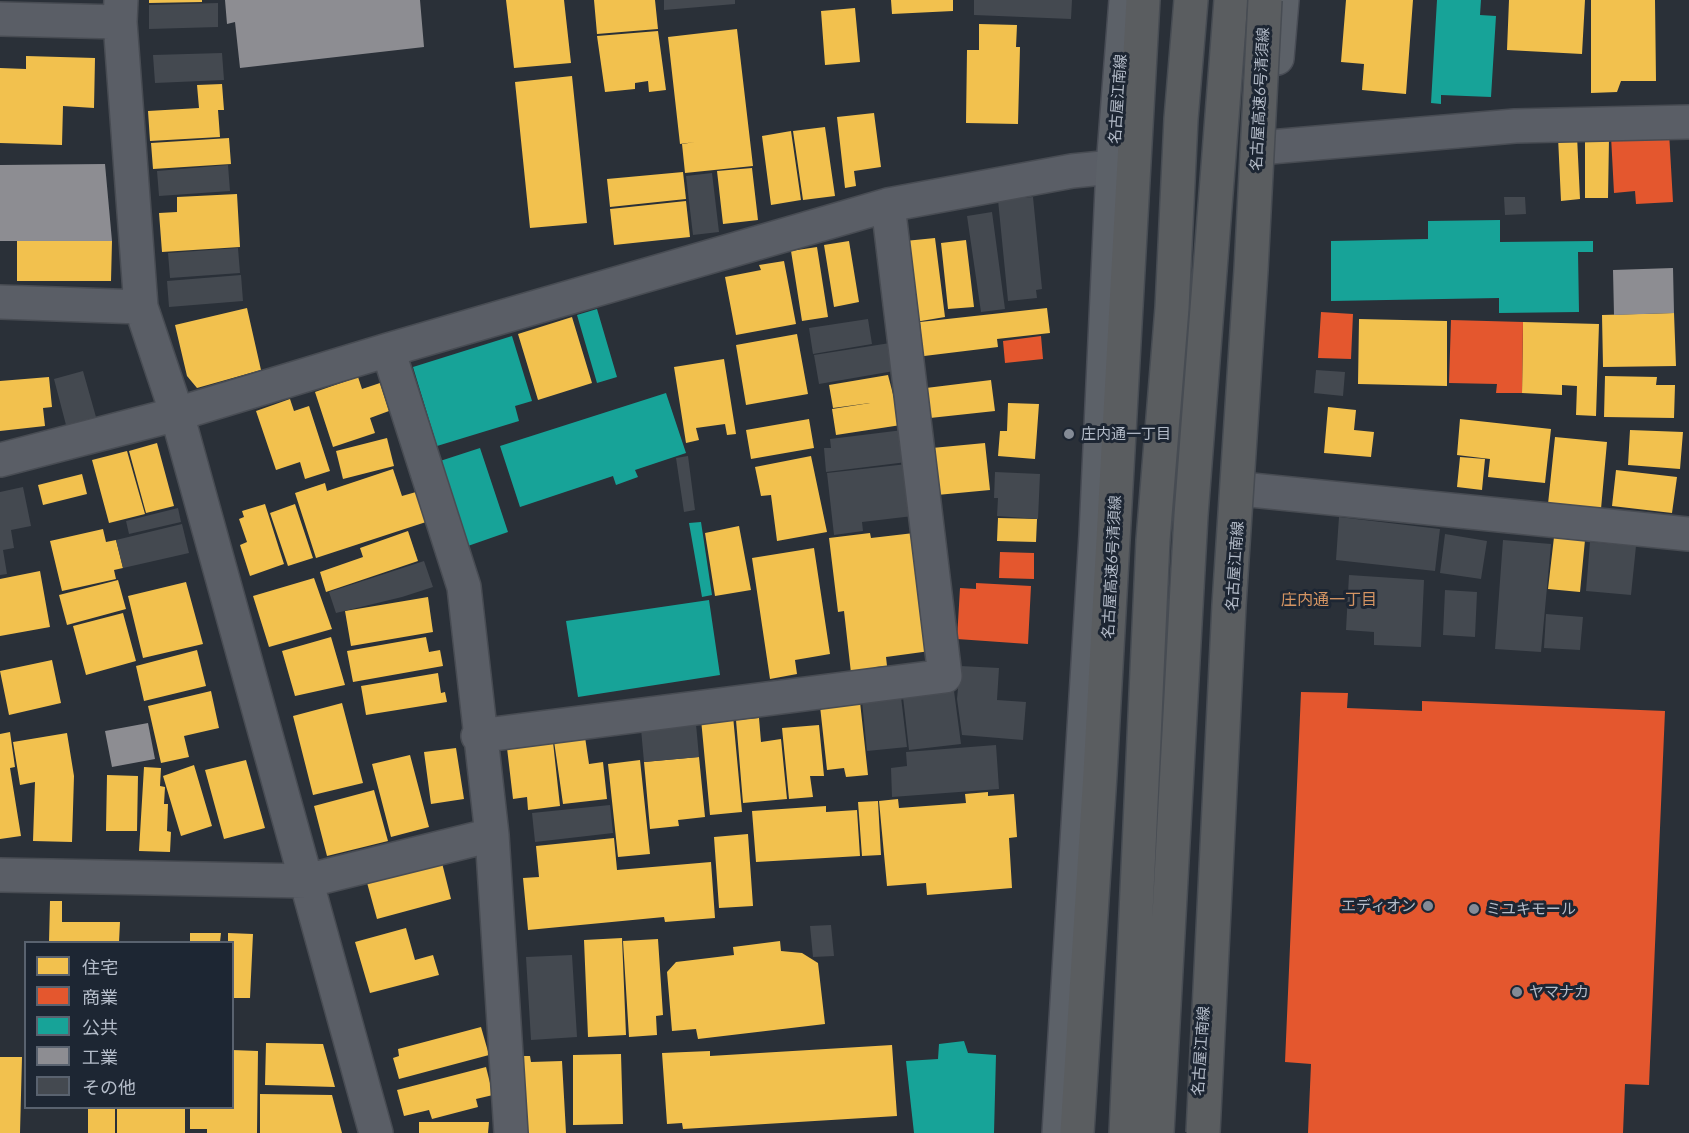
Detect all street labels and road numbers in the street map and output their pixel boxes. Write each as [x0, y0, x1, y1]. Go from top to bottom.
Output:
street label: 名古屋高速6号清須線 [1247, 27, 1273, 171]
street label: 名古屋江南線 [1106, 53, 1130, 145]
street label: 名古屋高速6号清須線 [1099, 495, 1125, 639]
street label: 名古屋江南線 [1223, 520, 1247, 612]
street label: 名古屋江南線 [1189, 1005, 1213, 1097]

